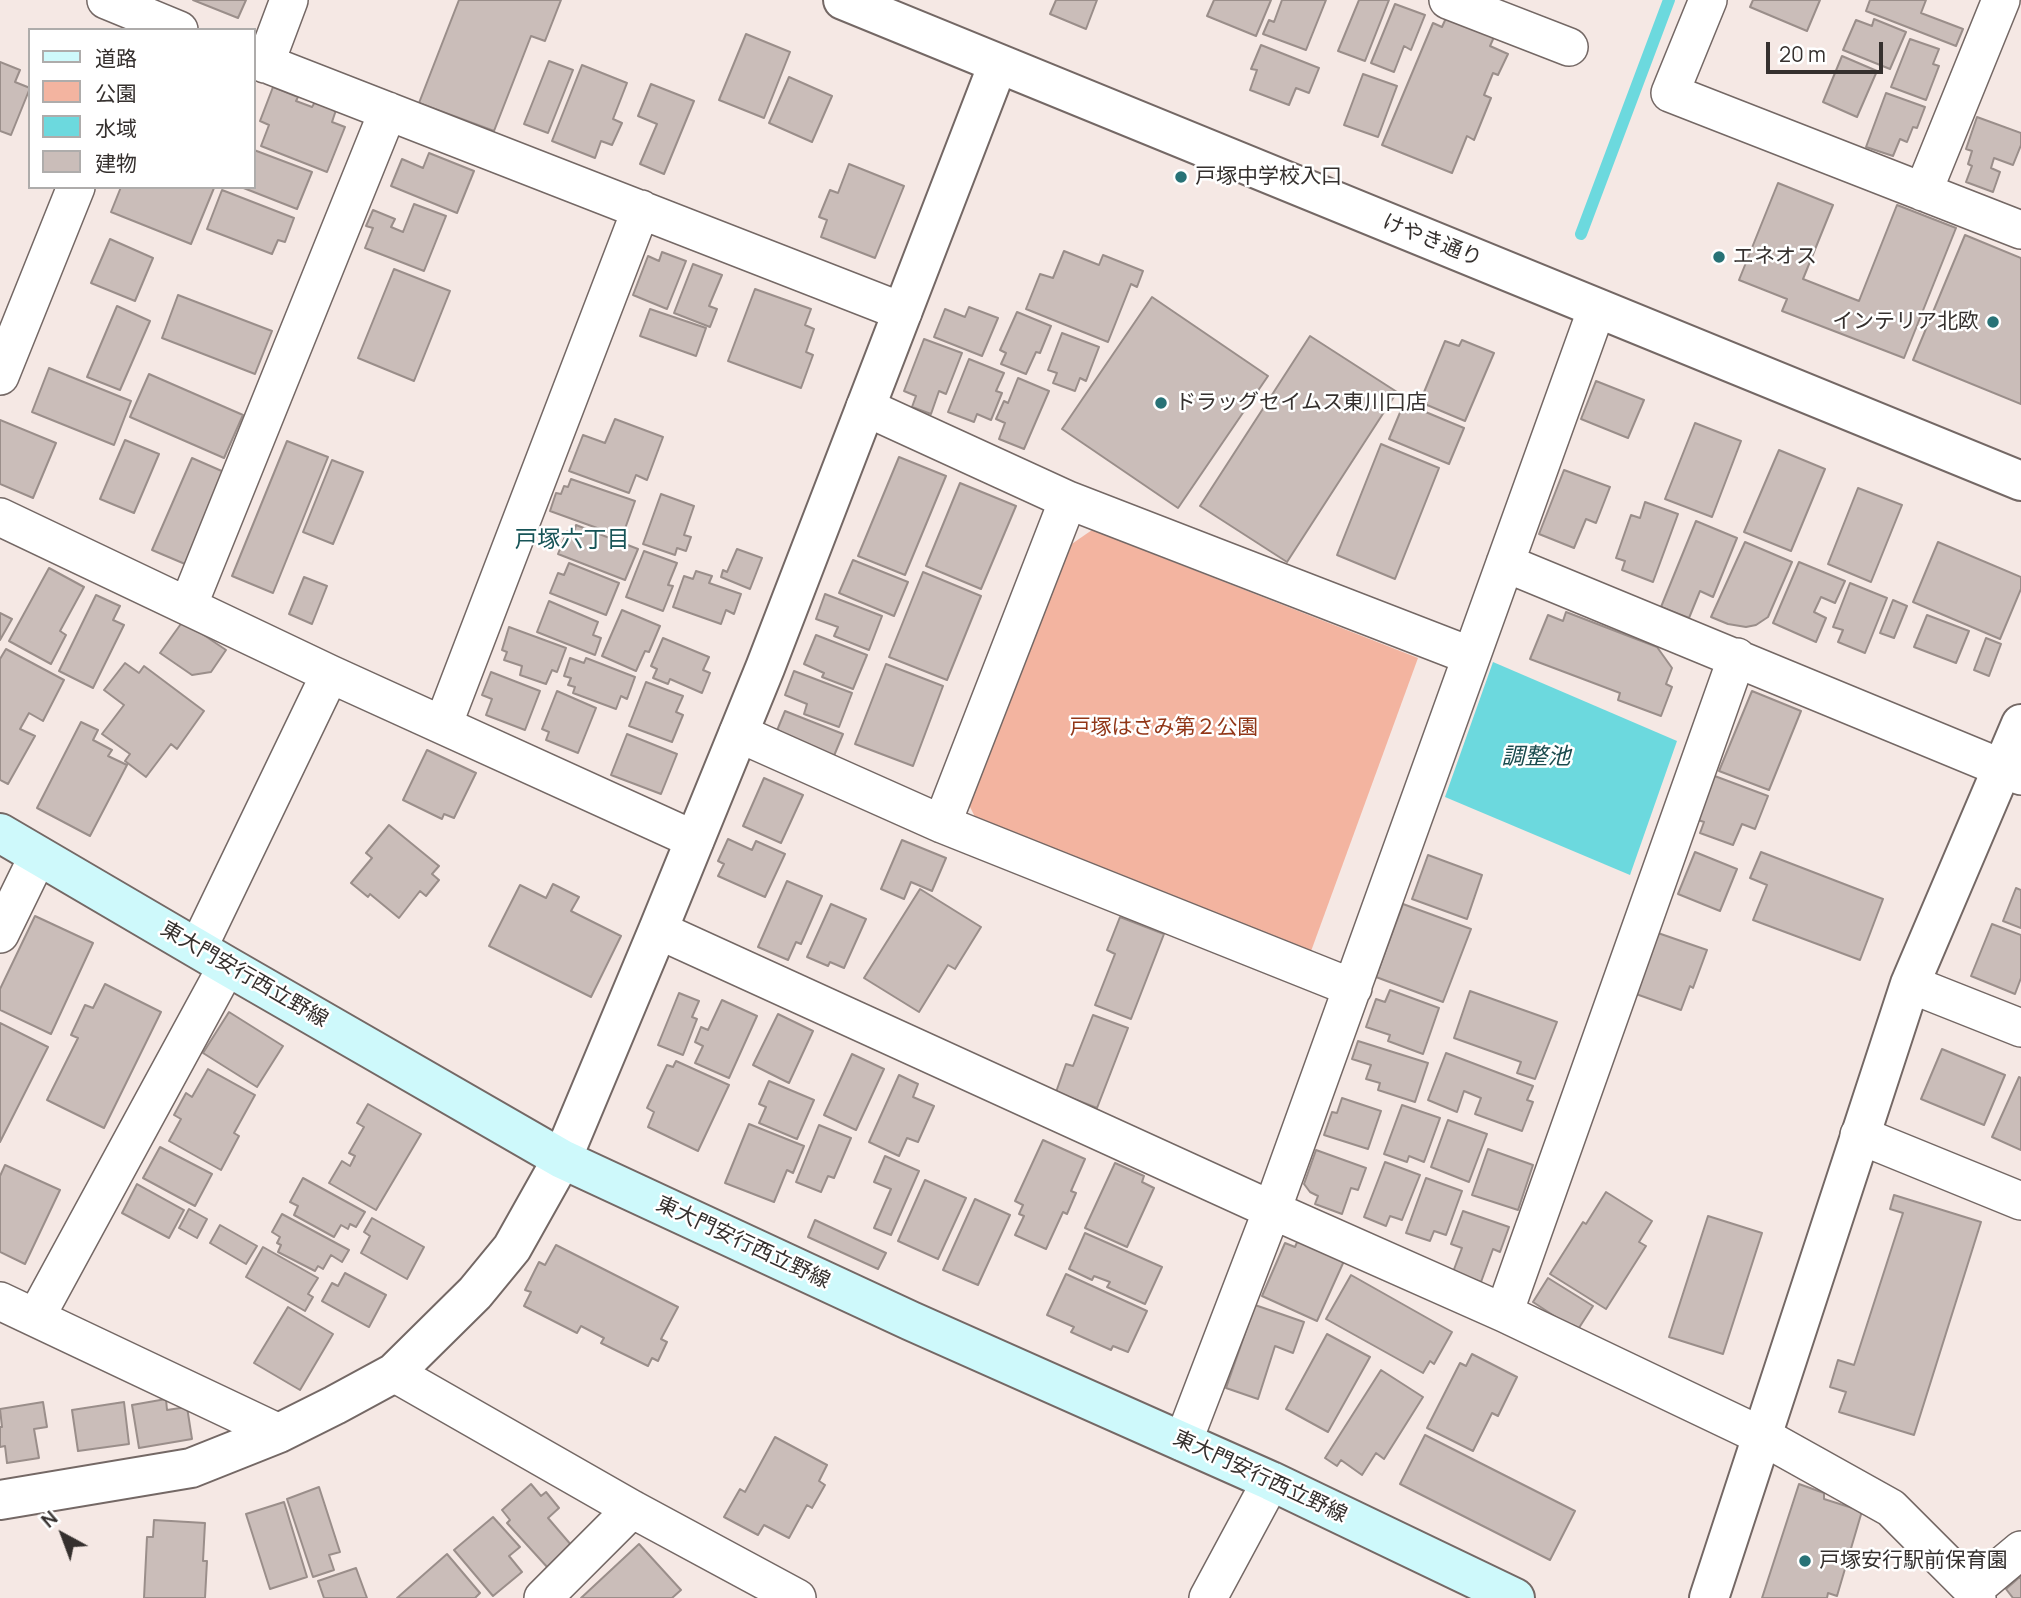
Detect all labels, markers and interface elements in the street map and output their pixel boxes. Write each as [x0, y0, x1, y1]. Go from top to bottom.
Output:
legend [28, 28, 256, 189]
scale bar [1769, 28, 1886, 72]
text: 20 m [1779, 40, 1826, 68]
text: 道路 [95, 44, 137, 72]
text: 公園 [95, 79, 137, 107]
text: 水域 [95, 114, 137, 142]
text: 建物 [95, 149, 137, 177]
place label: 戸塚中学校入口 [1195, 164, 1342, 190]
marker: 戸塚中学校入口 [1173, 169, 1189, 185]
street label: けやき通り [1379, 210, 1485, 272]
place label: エネオス [1733, 244, 1817, 270]
marker: エネオス [1711, 249, 1727, 265]
place label: インテリア北欧 [1832, 309, 1979, 335]
marker: インテリア北欧 [1985, 314, 2001, 330]
place label: ドラッグセイムス東川口店 [1175, 390, 1427, 416]
marker: ドラッグセイムス東川口店 [1153, 395, 1169, 411]
district label: 戸塚六丁目 [515, 527, 629, 555]
park label: 戸塚はさみ第２公園 [1070, 715, 1258, 741]
water label: 調整池 [1502, 744, 1570, 772]
street label: 東大門安行西立野線 [156, 917, 332, 1033]
street label: 東大門安行西立野線 [652, 1192, 834, 1294]
street label: 東大門安行西立野線 [1169, 1426, 1351, 1528]
north arrow [28, 1500, 98, 1570]
text: N [36, 1505, 63, 1533]
place label: 戸塚安行駅前保育園 [1819, 1548, 2008, 1574]
marker: 戸塚安行駅前保育園 [1797, 1553, 1813, 1569]

